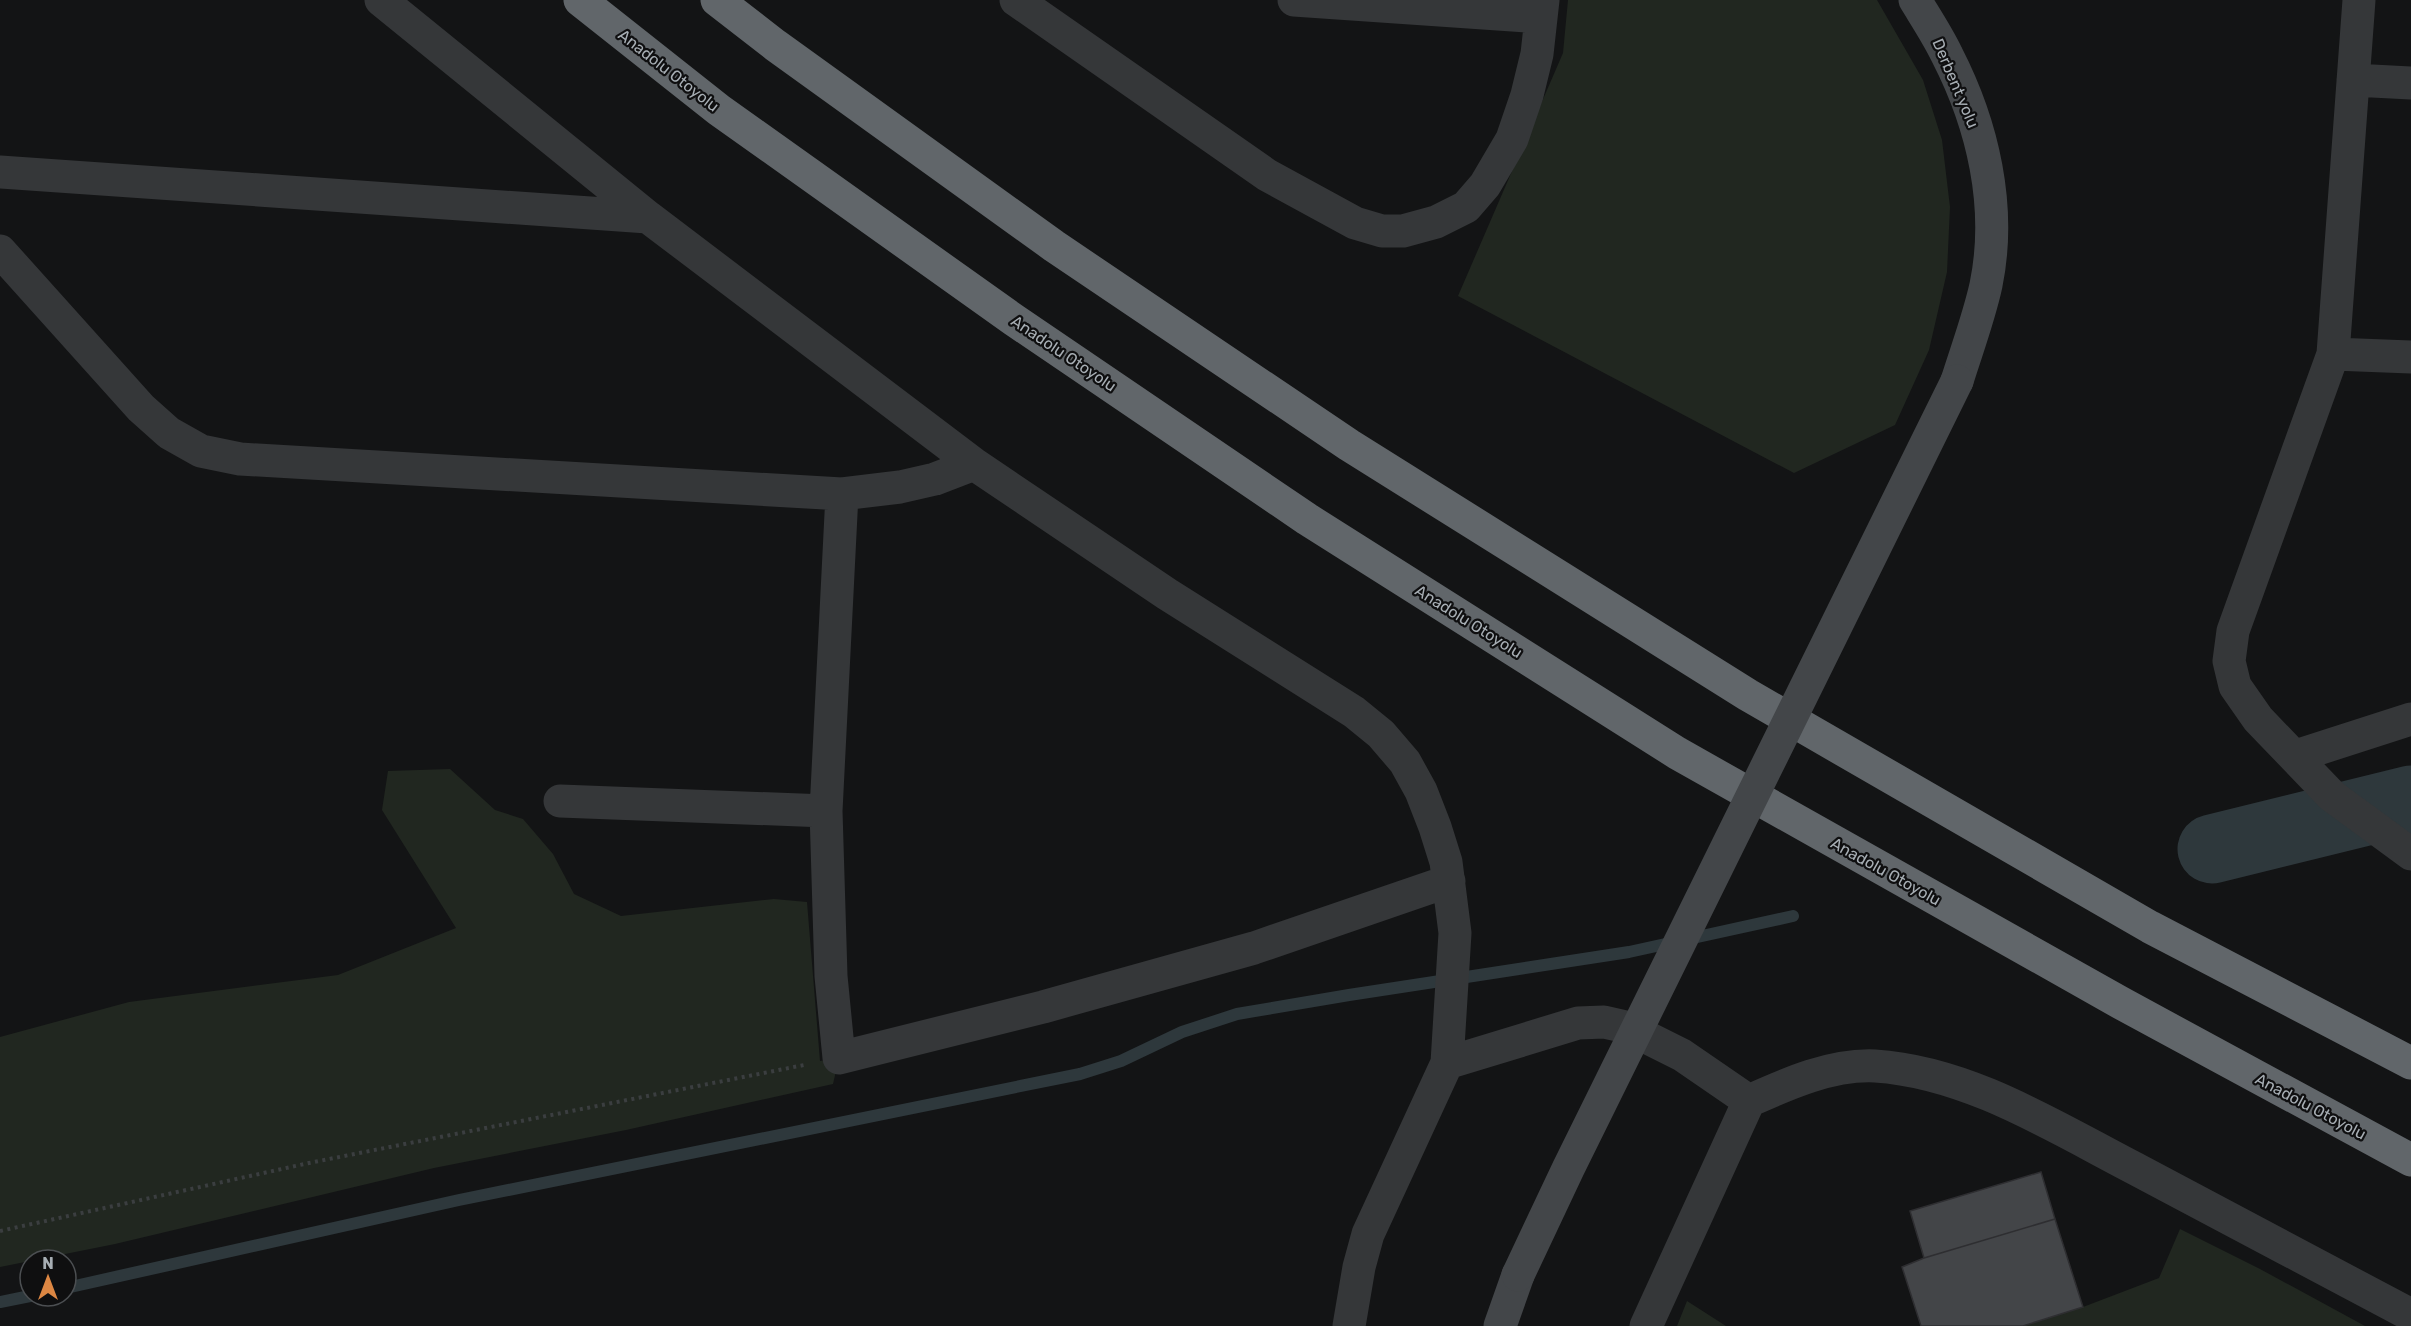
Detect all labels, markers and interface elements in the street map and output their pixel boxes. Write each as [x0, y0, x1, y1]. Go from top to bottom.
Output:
street label: Anadolu Otoyolu [615, 25, 723, 116]
street label: Derbent yolu [1928, 36, 1983, 131]
street label: Anadolu Otoyolu [1008, 311, 1120, 396]
street label: Anadolu Otoyolu [1412, 581, 1526, 662]
street label: Anadolu Otoyolu [1828, 833, 1944, 909]
street label: Anadolu Otoyolu [2252, 1069, 2369, 1144]
north arrow [18, 1248, 78, 1308]
text: N [42, 1254, 54, 1273]

